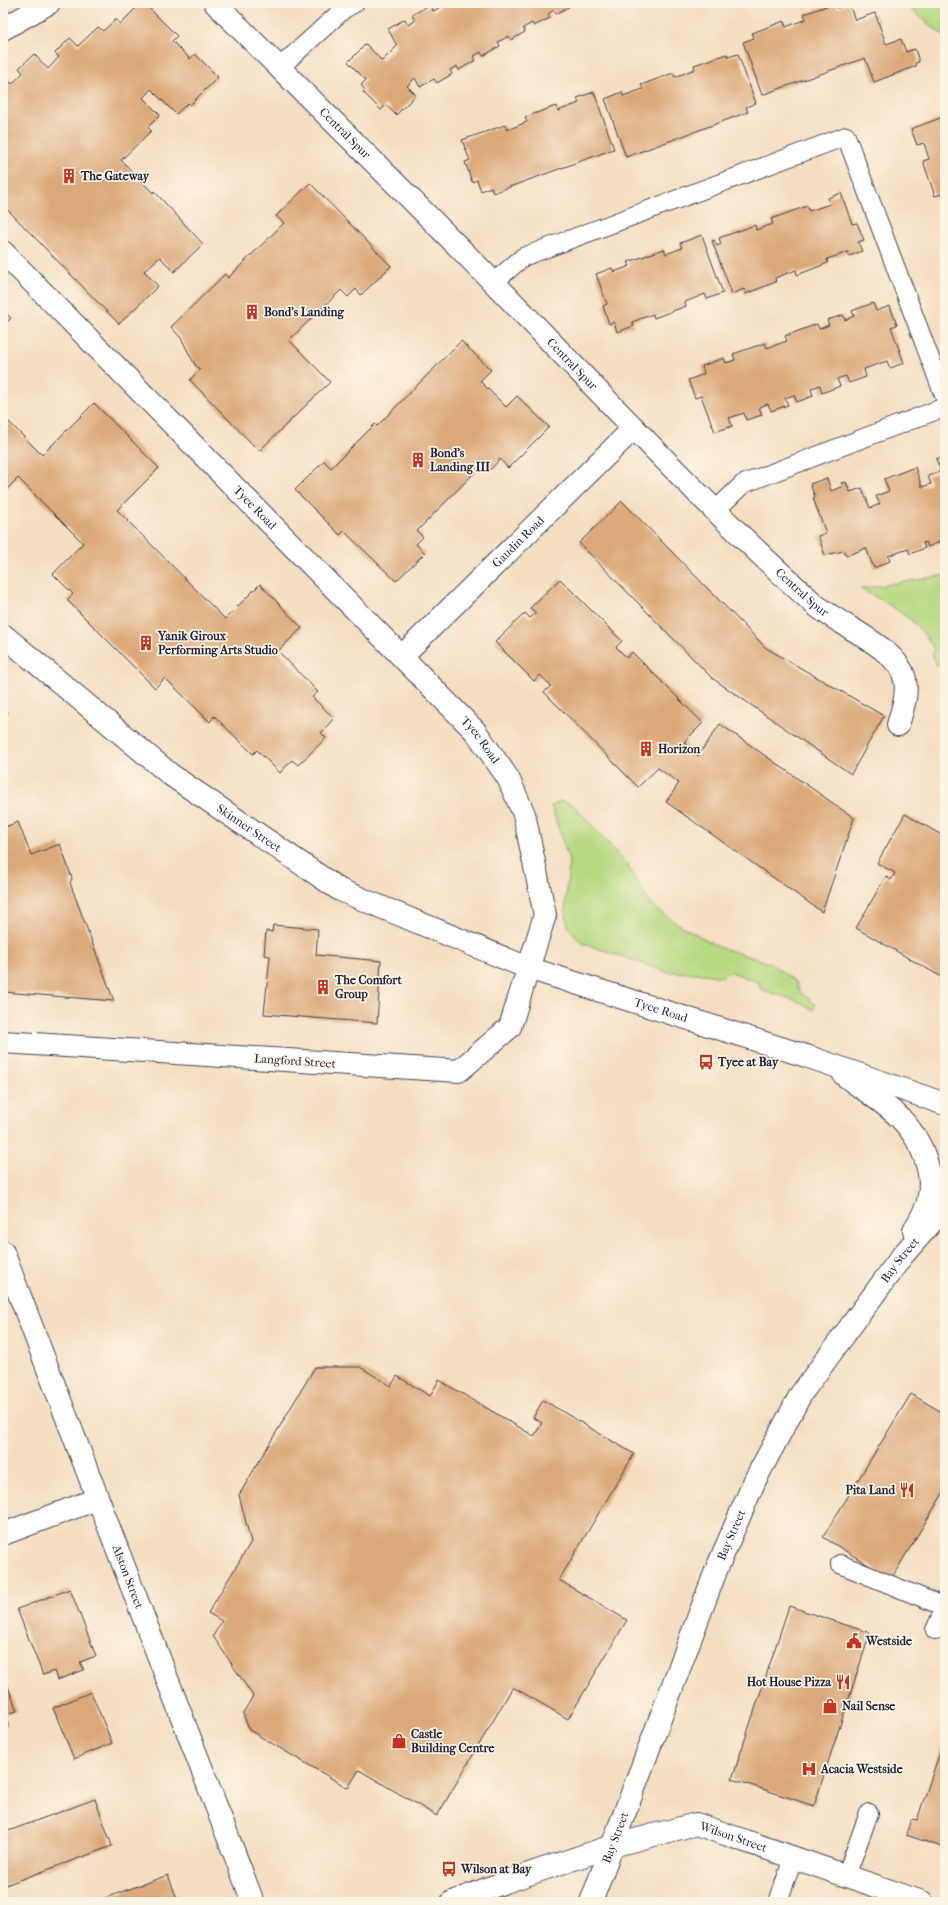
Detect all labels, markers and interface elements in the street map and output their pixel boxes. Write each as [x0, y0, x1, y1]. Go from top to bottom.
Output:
street label: Central Spur [317, 105, 374, 162]
building icon: The Gateway [60, 167, 78, 185]
place label: The Gateway [80, 169, 150, 184]
building icon: Bond's Landing [243, 303, 261, 321]
place label: Bond's Landing [264, 305, 345, 320]
street label: Central Spur [544, 335, 601, 393]
place label: Bond's Landing III [430, 446, 490, 475]
building icon: Bond's Landing III [409, 451, 427, 469]
street label: Tyee Road [231, 483, 280, 533]
street label: Gaudin Road [489, 513, 547, 570]
street label: Central Spur [773, 565, 832, 620]
place label: Yanik Giroux Performing Arts Studio [157, 629, 278, 658]
building icon: Yanik Giroux Performing Arts Studio [137, 634, 155, 652]
street label: Tyee Road [458, 714, 503, 767]
building icon: Horizon [637, 740, 655, 758]
place label: Horizon [658, 742, 701, 756]
street label: Skinner Street [214, 801, 285, 855]
place label: The Comfort Group [334, 973, 403, 1002]
building icon: The Comfort Group [314, 978, 332, 996]
street label: Tyee Road [632, 995, 690, 1025]
street label: Langford Street [254, 1051, 337, 1071]
bus stop icon: Tyee at Bay [697, 1053, 715, 1071]
place label: Tyee at Bay [717, 1055, 779, 1070]
street label: Bay Street [878, 1234, 923, 1285]
restaurant icon: Pita Land [898, 1481, 916, 1499]
place label: Pita Land [846, 1483, 895, 1497]
street label: Bay Street [714, 1507, 749, 1562]
street label: Alston Street [109, 1542, 147, 1611]
public building icon: Westside [845, 1632, 863, 1650]
place label: Westside [865, 1634, 912, 1648]
restaurant icon: Hot House Pizza [834, 1673, 852, 1691]
place label: Hot House Pizza [747, 1675, 831, 1689]
shop icon: Nail Sense [821, 1697, 839, 1715]
place label: Nail Sense [842, 1699, 895, 1713]
place label: Castle Building Centre [411, 1727, 495, 1756]
shop icon: Castle Building Centre [390, 1732, 408, 1750]
hospital icon: Acacia Westside [800, 1760, 818, 1778]
place label: Acacia Westside [820, 1762, 903, 1776]
street label: Bay Street [599, 1809, 632, 1865]
street label: Wilson Street [697, 1819, 770, 1855]
bus stop icon: Wilson at Bay [440, 1860, 458, 1878]
place label: Wilson at Bay [460, 1862, 532, 1877]

